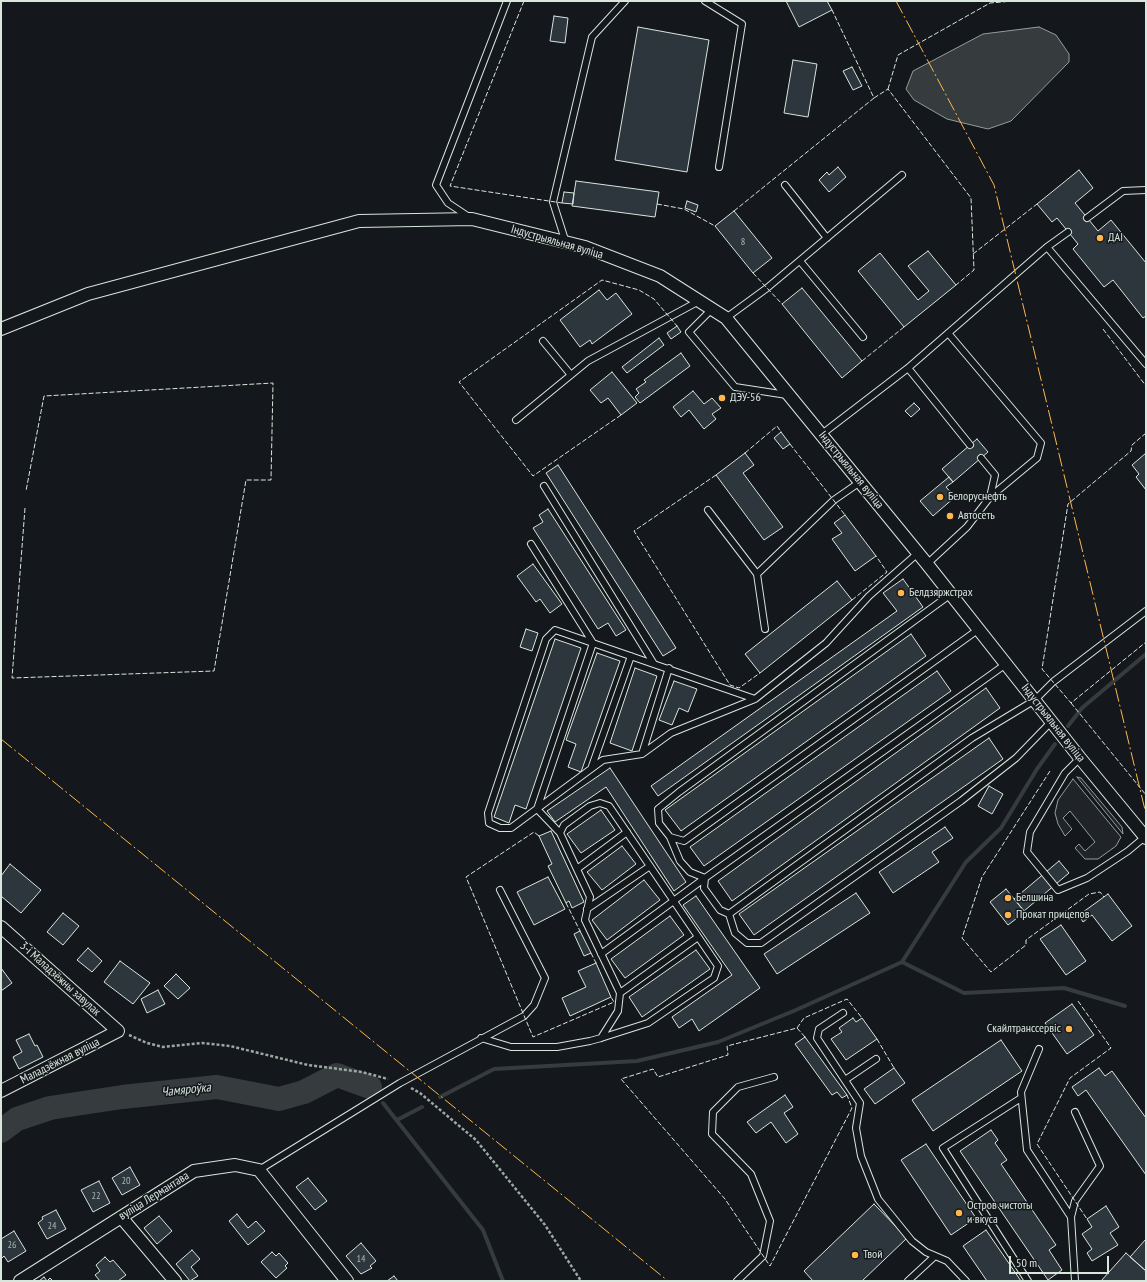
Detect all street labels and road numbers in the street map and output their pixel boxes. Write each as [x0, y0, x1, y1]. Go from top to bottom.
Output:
street label: Індустрыяльная вуліца [509, 222, 605, 262]
street label: Індустрыяльная вуліца [815, 428, 887, 512]
street label: Індустрыяльная вуліца [1018, 681, 1088, 765]
street label: 3-і Маладзёжны завулак [17, 939, 103, 1019]
street label: Маладзёжная вуліца [18, 1035, 102, 1087]
street label: вуліца Лермантава [116, 1169, 192, 1223]

